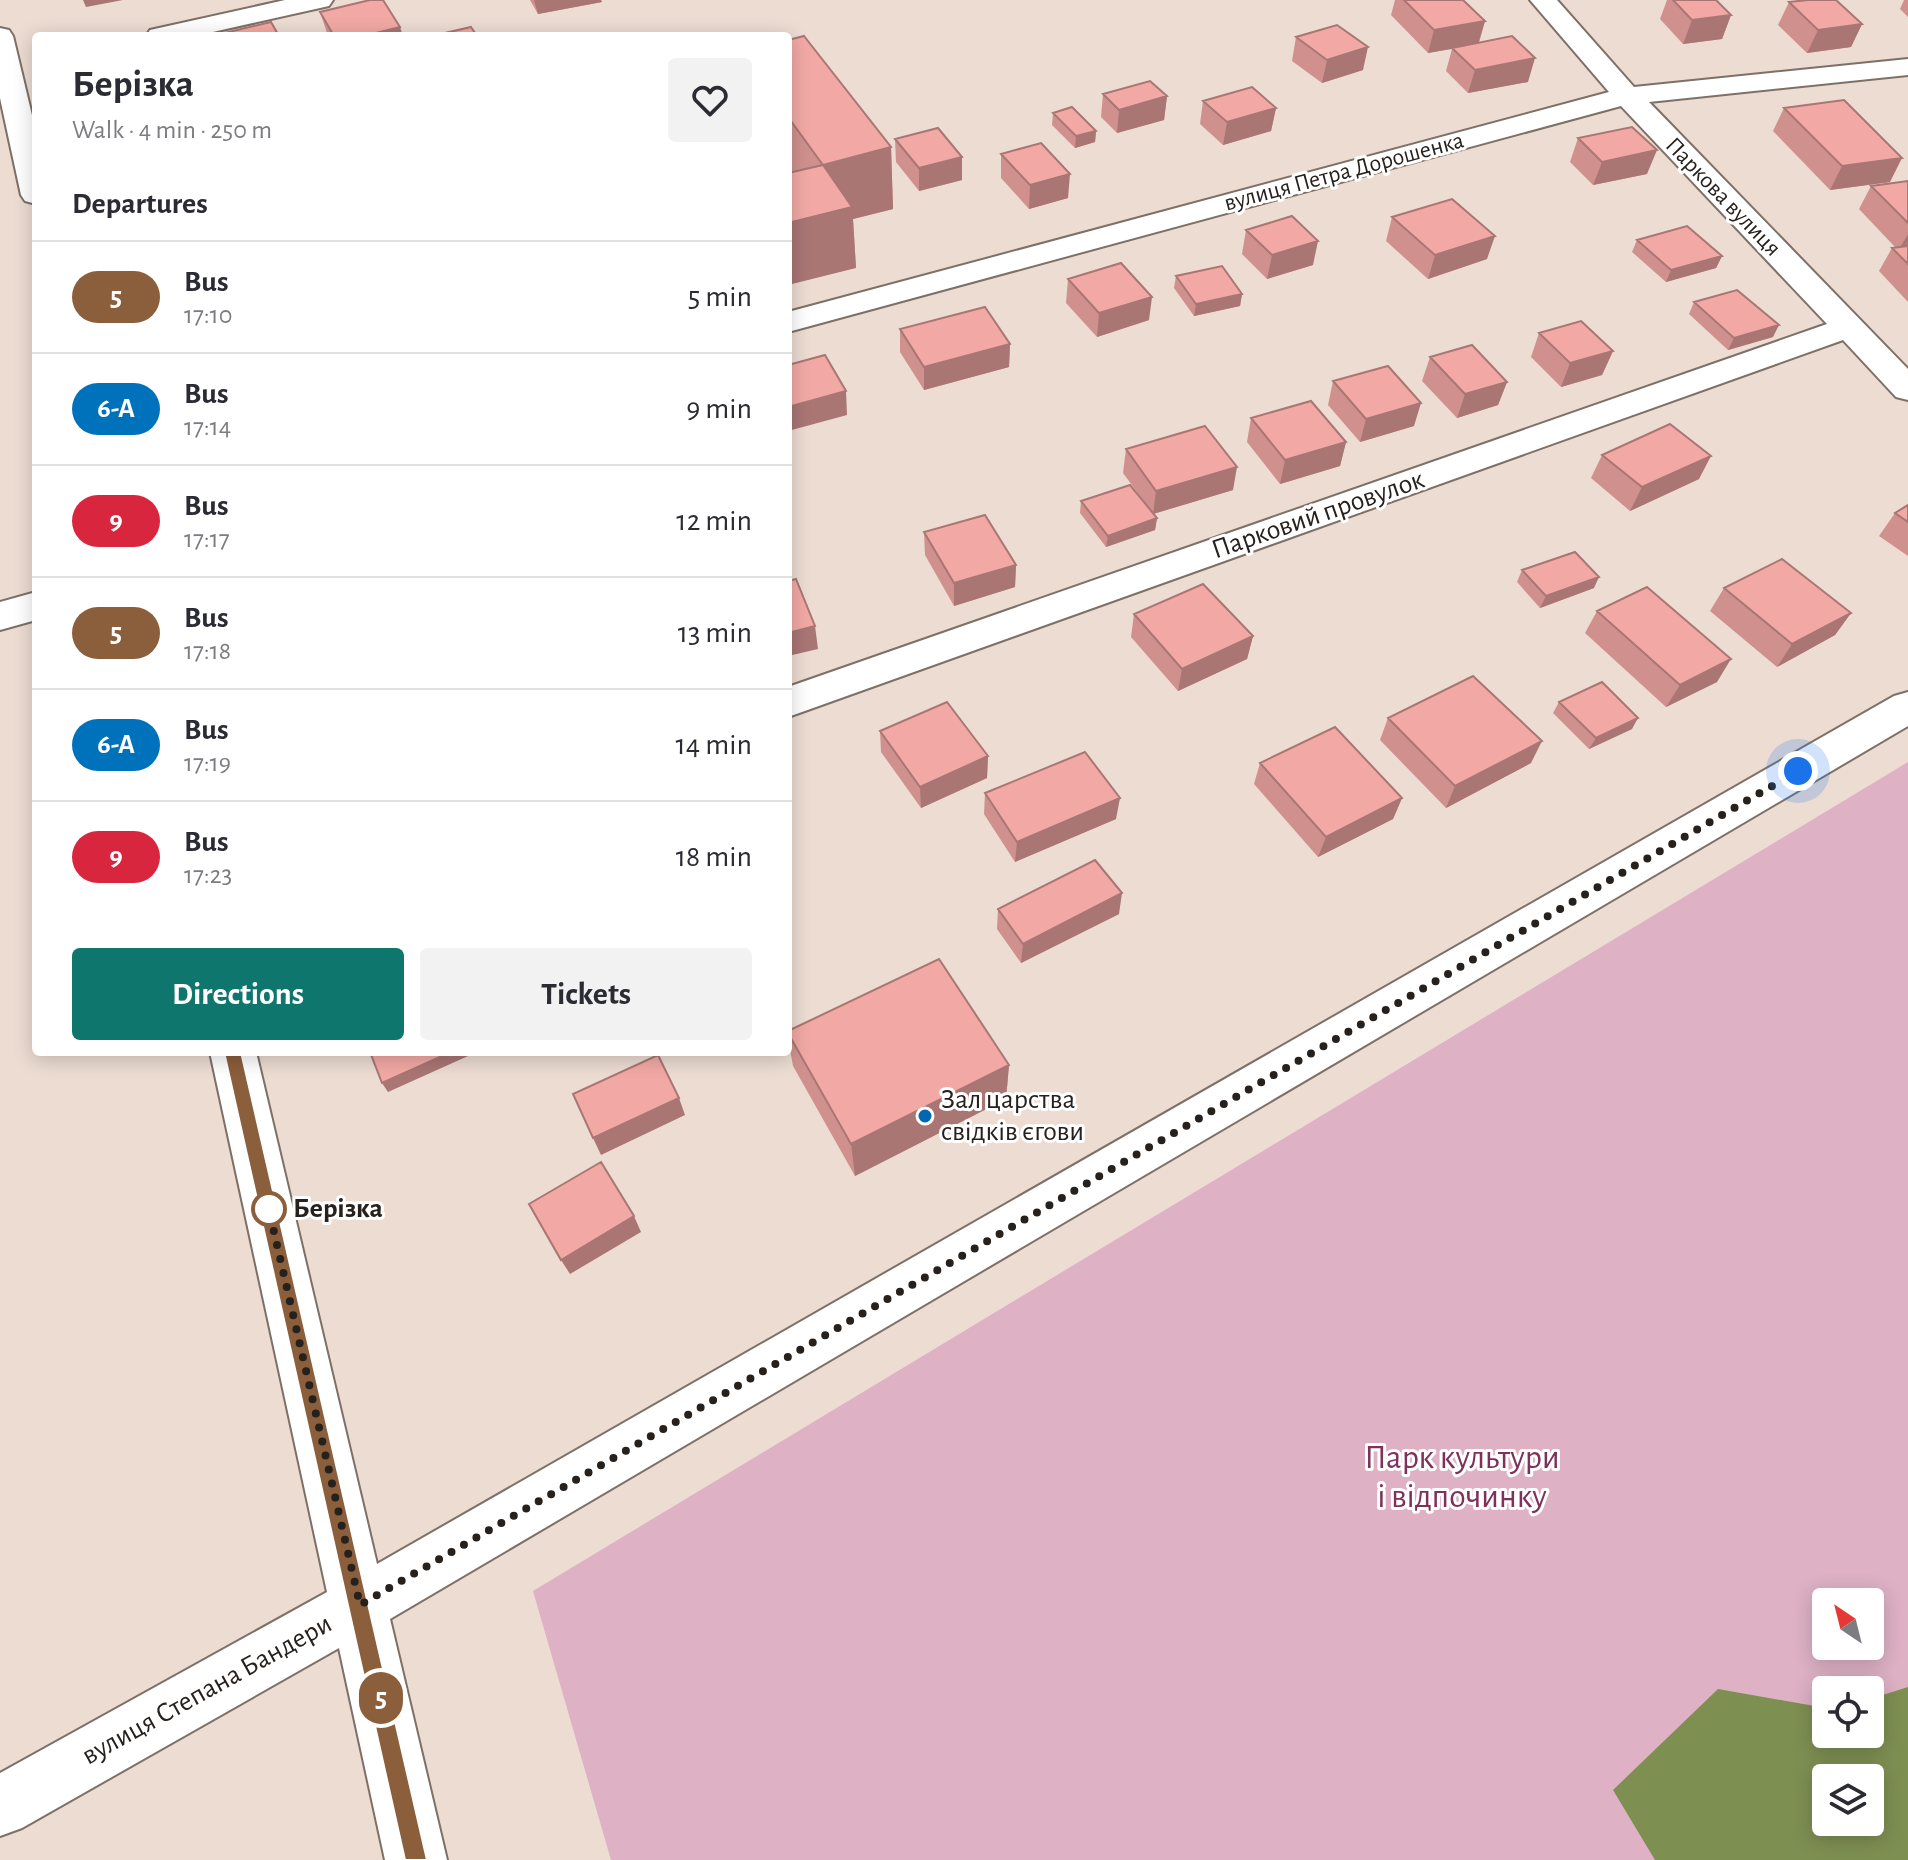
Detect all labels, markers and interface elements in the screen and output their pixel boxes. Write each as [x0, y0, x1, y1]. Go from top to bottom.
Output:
button: heart [668, 58, 752, 142]
text: Берізка [72, 66, 194, 104]
text: Walk · 4 min · 250 m [72, 117, 272, 143]
street label: вулиця Петра Дорошенка [1221, 128, 1467, 216]
street label: Паркова вулиця [1661, 133, 1785, 261]
text: Departures [72, 189, 208, 219]
text: Bus [184, 267, 229, 297]
text: 5 min [688, 282, 752, 312]
text: 5 [110, 283, 122, 311]
text: 17:10 [184, 302, 232, 328]
text: Bus [184, 379, 229, 409]
text: 9 min [686, 394, 752, 424]
text: 6-А [97, 395, 135, 423]
text: 17:14 [184, 414, 231, 440]
street label: Парковий провулок [1208, 465, 1428, 565]
text: Bus [184, 491, 229, 521]
text: 12 min [676, 506, 752, 536]
text: 9 [109, 507, 123, 535]
text: 17:17 [184, 526, 230, 552]
text: Bus [184, 603, 229, 633]
text: 13 min [678, 618, 752, 648]
text: 5 [110, 619, 122, 647]
text: 17:18 [184, 638, 231, 664]
text: Bus [184, 715, 229, 745]
text: 14 min [676, 730, 752, 760]
text: 6-А [97, 731, 135, 759]
text: 17:19 [184, 750, 231, 776]
your location [1778, 751, 1818, 791]
text: Bus [184, 827, 229, 857]
text: 18 min [676, 842, 752, 872]
text: 9 [109, 843, 123, 871]
text: 17:23 [184, 862, 232, 888]
button: Directions [72, 948, 404, 1040]
button: Tickets [420, 948, 752, 1040]
place label: Зал царства свідків єгови [941, 1086, 1084, 1146]
marker: Зал царства свідків єгови [916, 1107, 934, 1125]
marker: Берізка [252, 1192, 286, 1226]
place label: Берізка [293, 1195, 383, 1223]
park label: Парк культури і відпочинку [1364, 1441, 1560, 1514]
north arrow [1812, 1588, 1884, 1660]
map controls [1812, 1588, 1884, 1836]
street label: вулиця Степана Бандери [77, 1610, 337, 1770]
line badge: 5 [355, 1672, 407, 1724]
button: locate [1812, 1676, 1884, 1748]
text: 5 [375, 1684, 387, 1712]
button: layers [1812, 1764, 1884, 1836]

